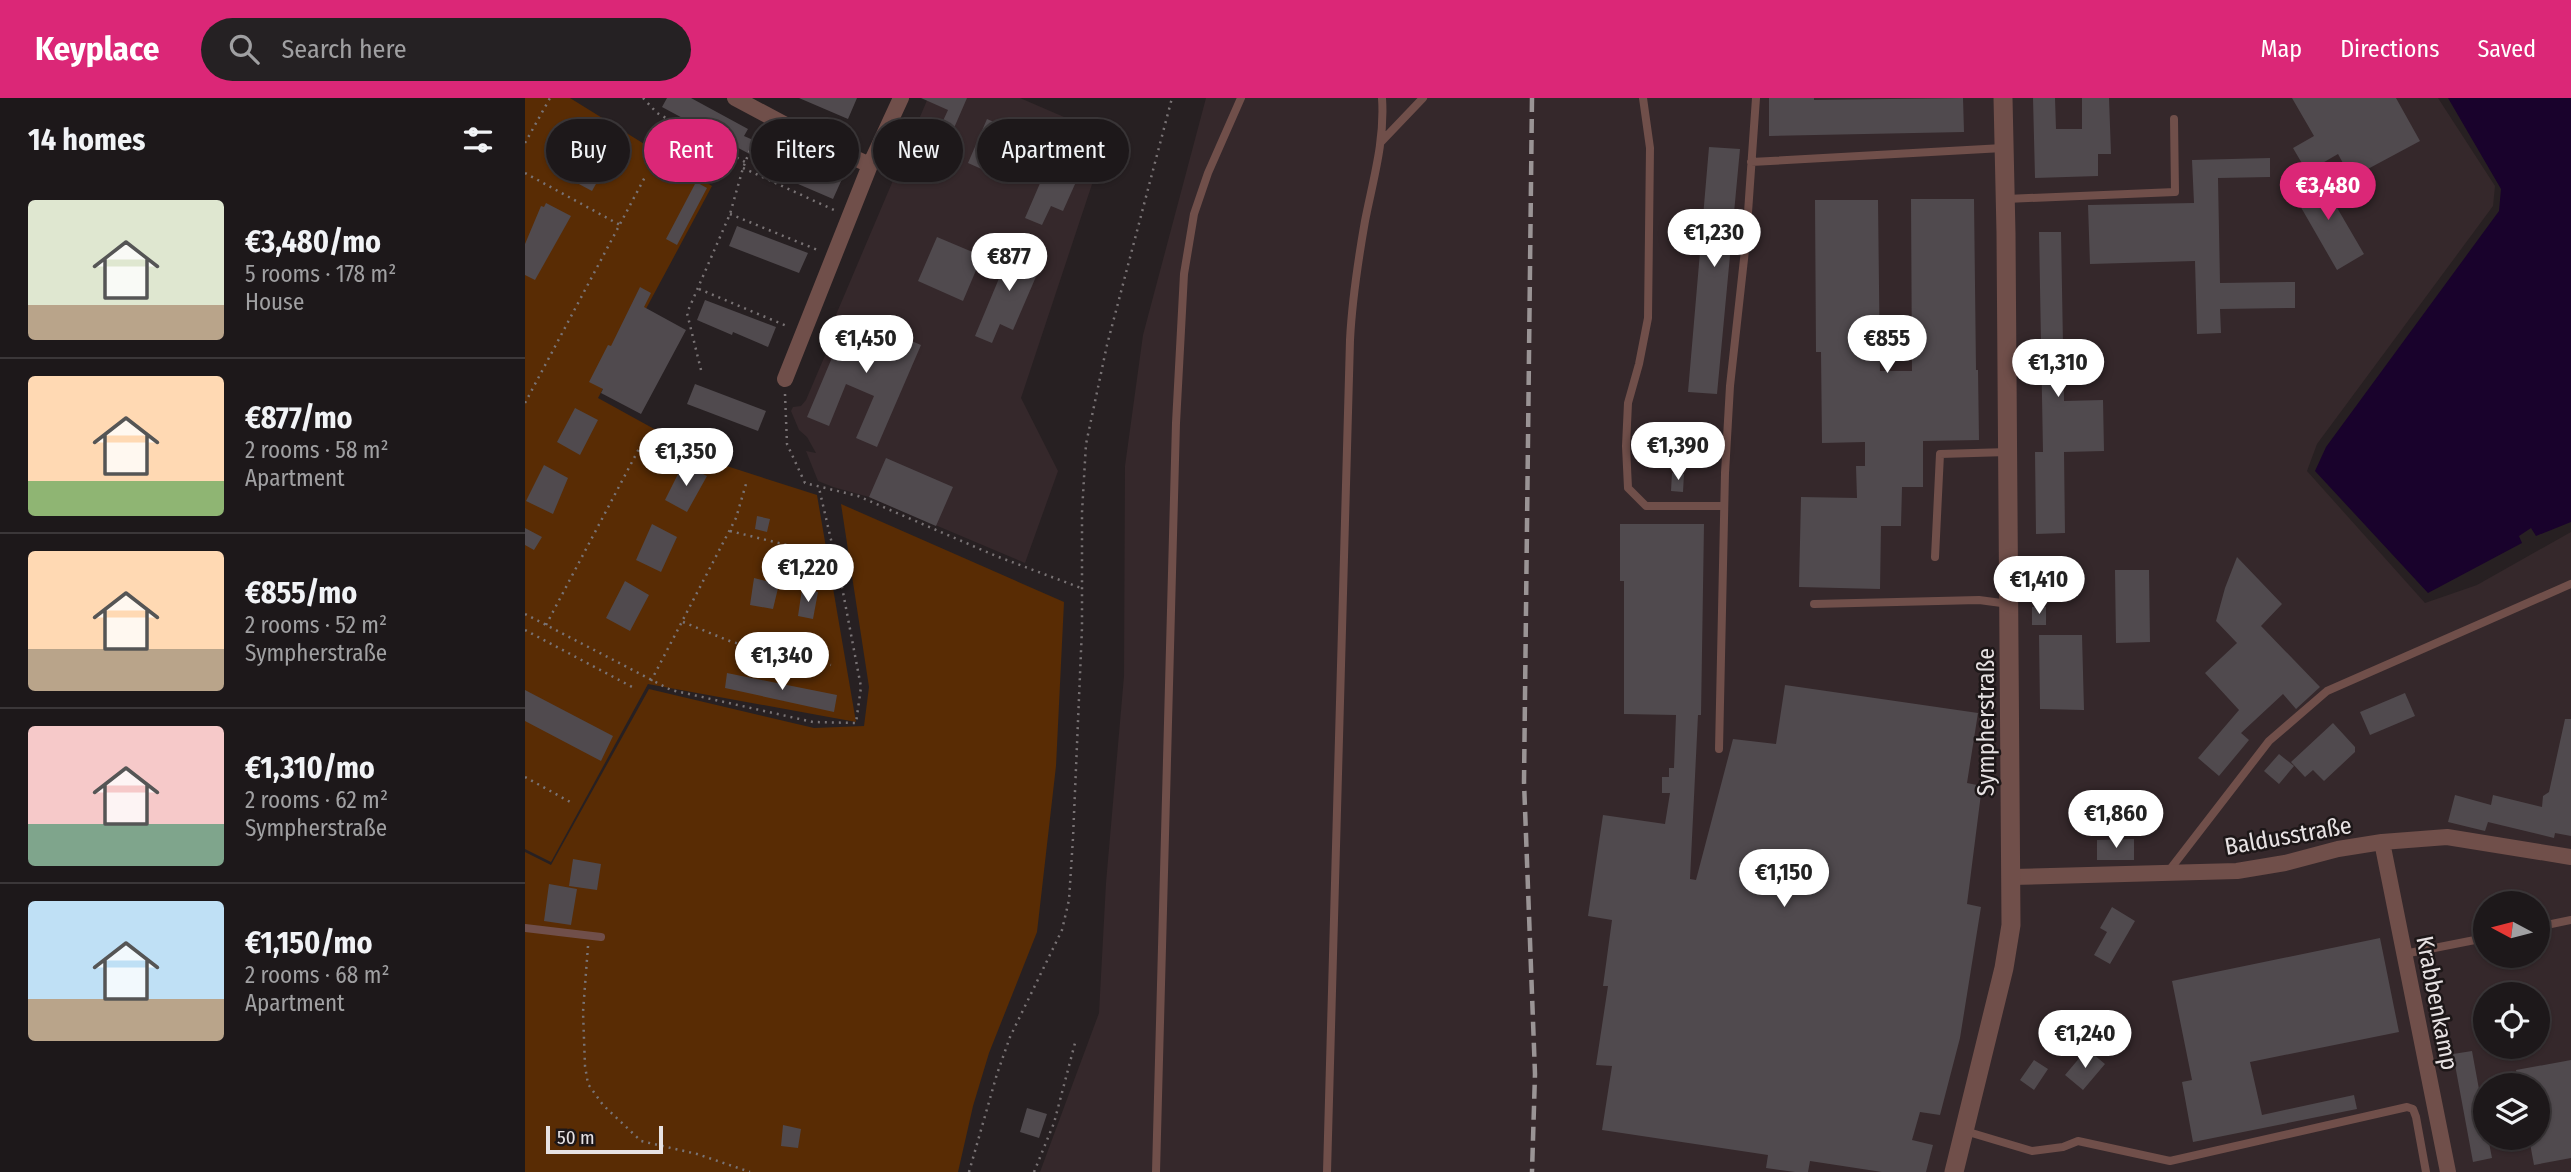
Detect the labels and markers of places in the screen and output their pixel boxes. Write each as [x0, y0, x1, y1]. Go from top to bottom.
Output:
pin: €3,480 [2271, 162, 2385, 222]
pin: €1,230 [1657, 209, 1771, 269]
pin: €877 [968, 234, 1050, 293]
pin: €1,450 [809, 316, 923, 375]
pin: €855 [1846, 316, 1928, 375]
pin: €1,310 [2001, 340, 2115, 399]
pin: €1,390 [1621, 422, 1735, 482]
pin: €1,350 [629, 428, 743, 488]
pin: €1,220 [751, 545, 865, 604]
pin: €1,410 [1982, 556, 2096, 616]
pin: €1,340 [725, 632, 839, 692]
pin: €1,860 [2059, 790, 2173, 850]
pin: €1,150 [1727, 850, 1841, 909]
pin: €1,240 [2028, 1010, 2142, 1070]

